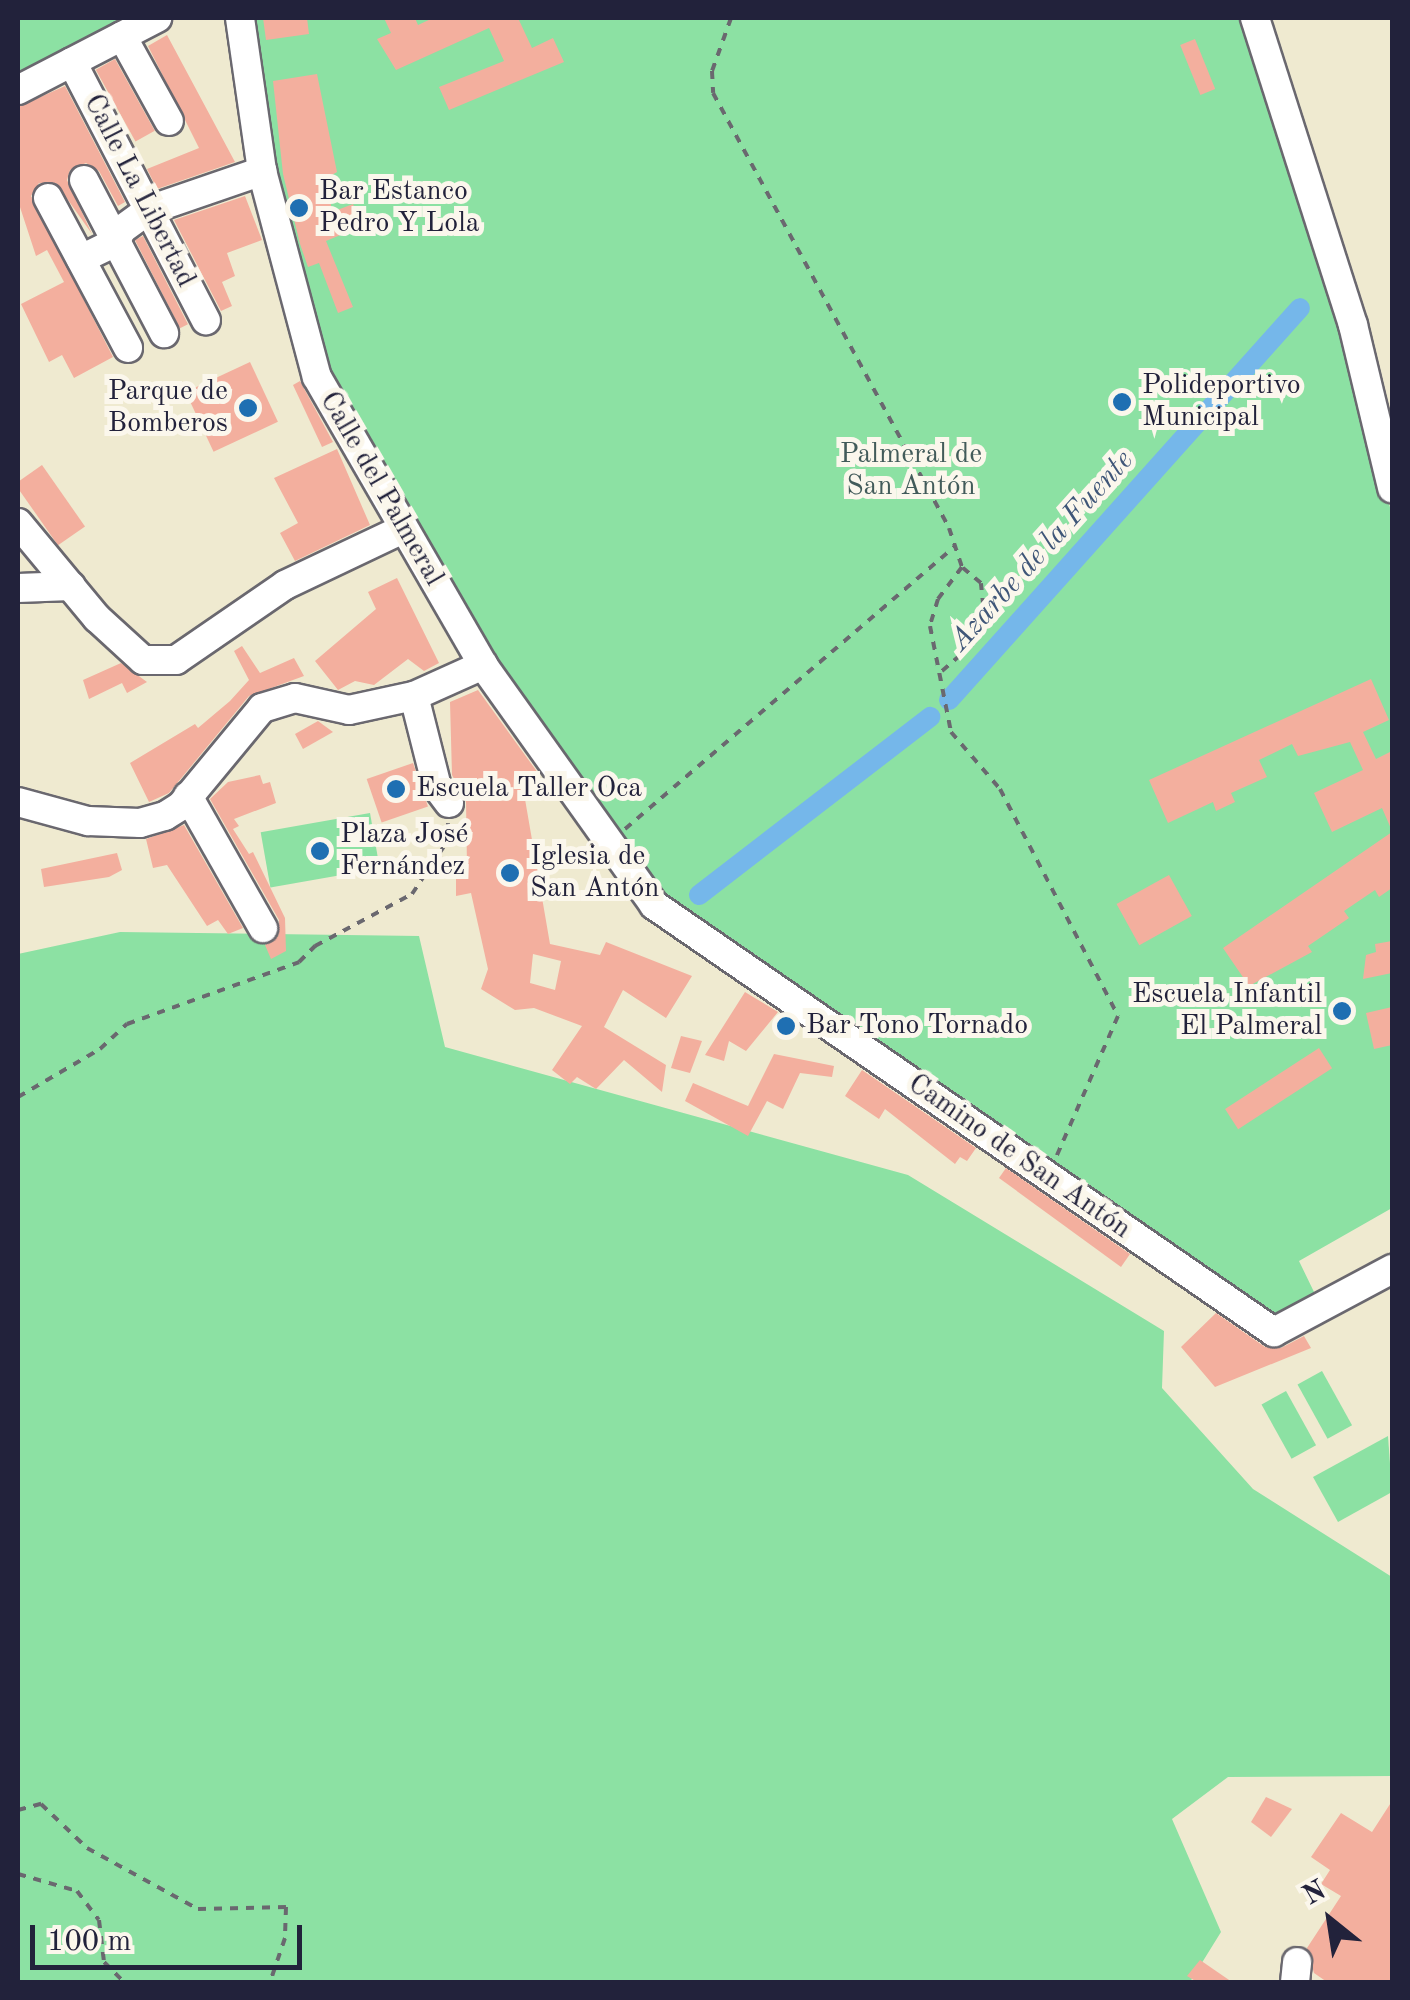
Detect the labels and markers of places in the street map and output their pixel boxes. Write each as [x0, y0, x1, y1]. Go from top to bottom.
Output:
place label: Bar Estanco Pedro Y Lola [319, 175, 480, 241]
marker: Bar Estanco Pedro Y Lola [288, 197, 310, 219]
place label: Polideportivo Municipal [1142, 369, 1301, 435]
place label: Parque de Bomberos [108, 375, 228, 441]
marker: Polideportivo Municipal [1111, 391, 1133, 413]
marker: Parque de Bomberos [237, 397, 259, 419]
place label: Escuela Taller Oca [416, 772, 642, 806]
marker: Escuela Taller Oca [385, 778, 407, 800]
place label: Plaza José Fernández [340, 818, 468, 884]
marker: Plaza José Fernández [309, 840, 331, 862]
place label: Iglesia de San Antón [530, 840, 659, 906]
marker: Iglesia de San Antón [499, 862, 521, 884]
place label: Escuela Infantil El Palmeral [1132, 978, 1322, 1044]
marker: Escuela Infantil El Palmeral [1331, 1000, 1353, 1022]
place label: Bar Tono Tornado [806, 1009, 1028, 1043]
marker: Bar Tono Tornado [775, 1015, 797, 1037]

